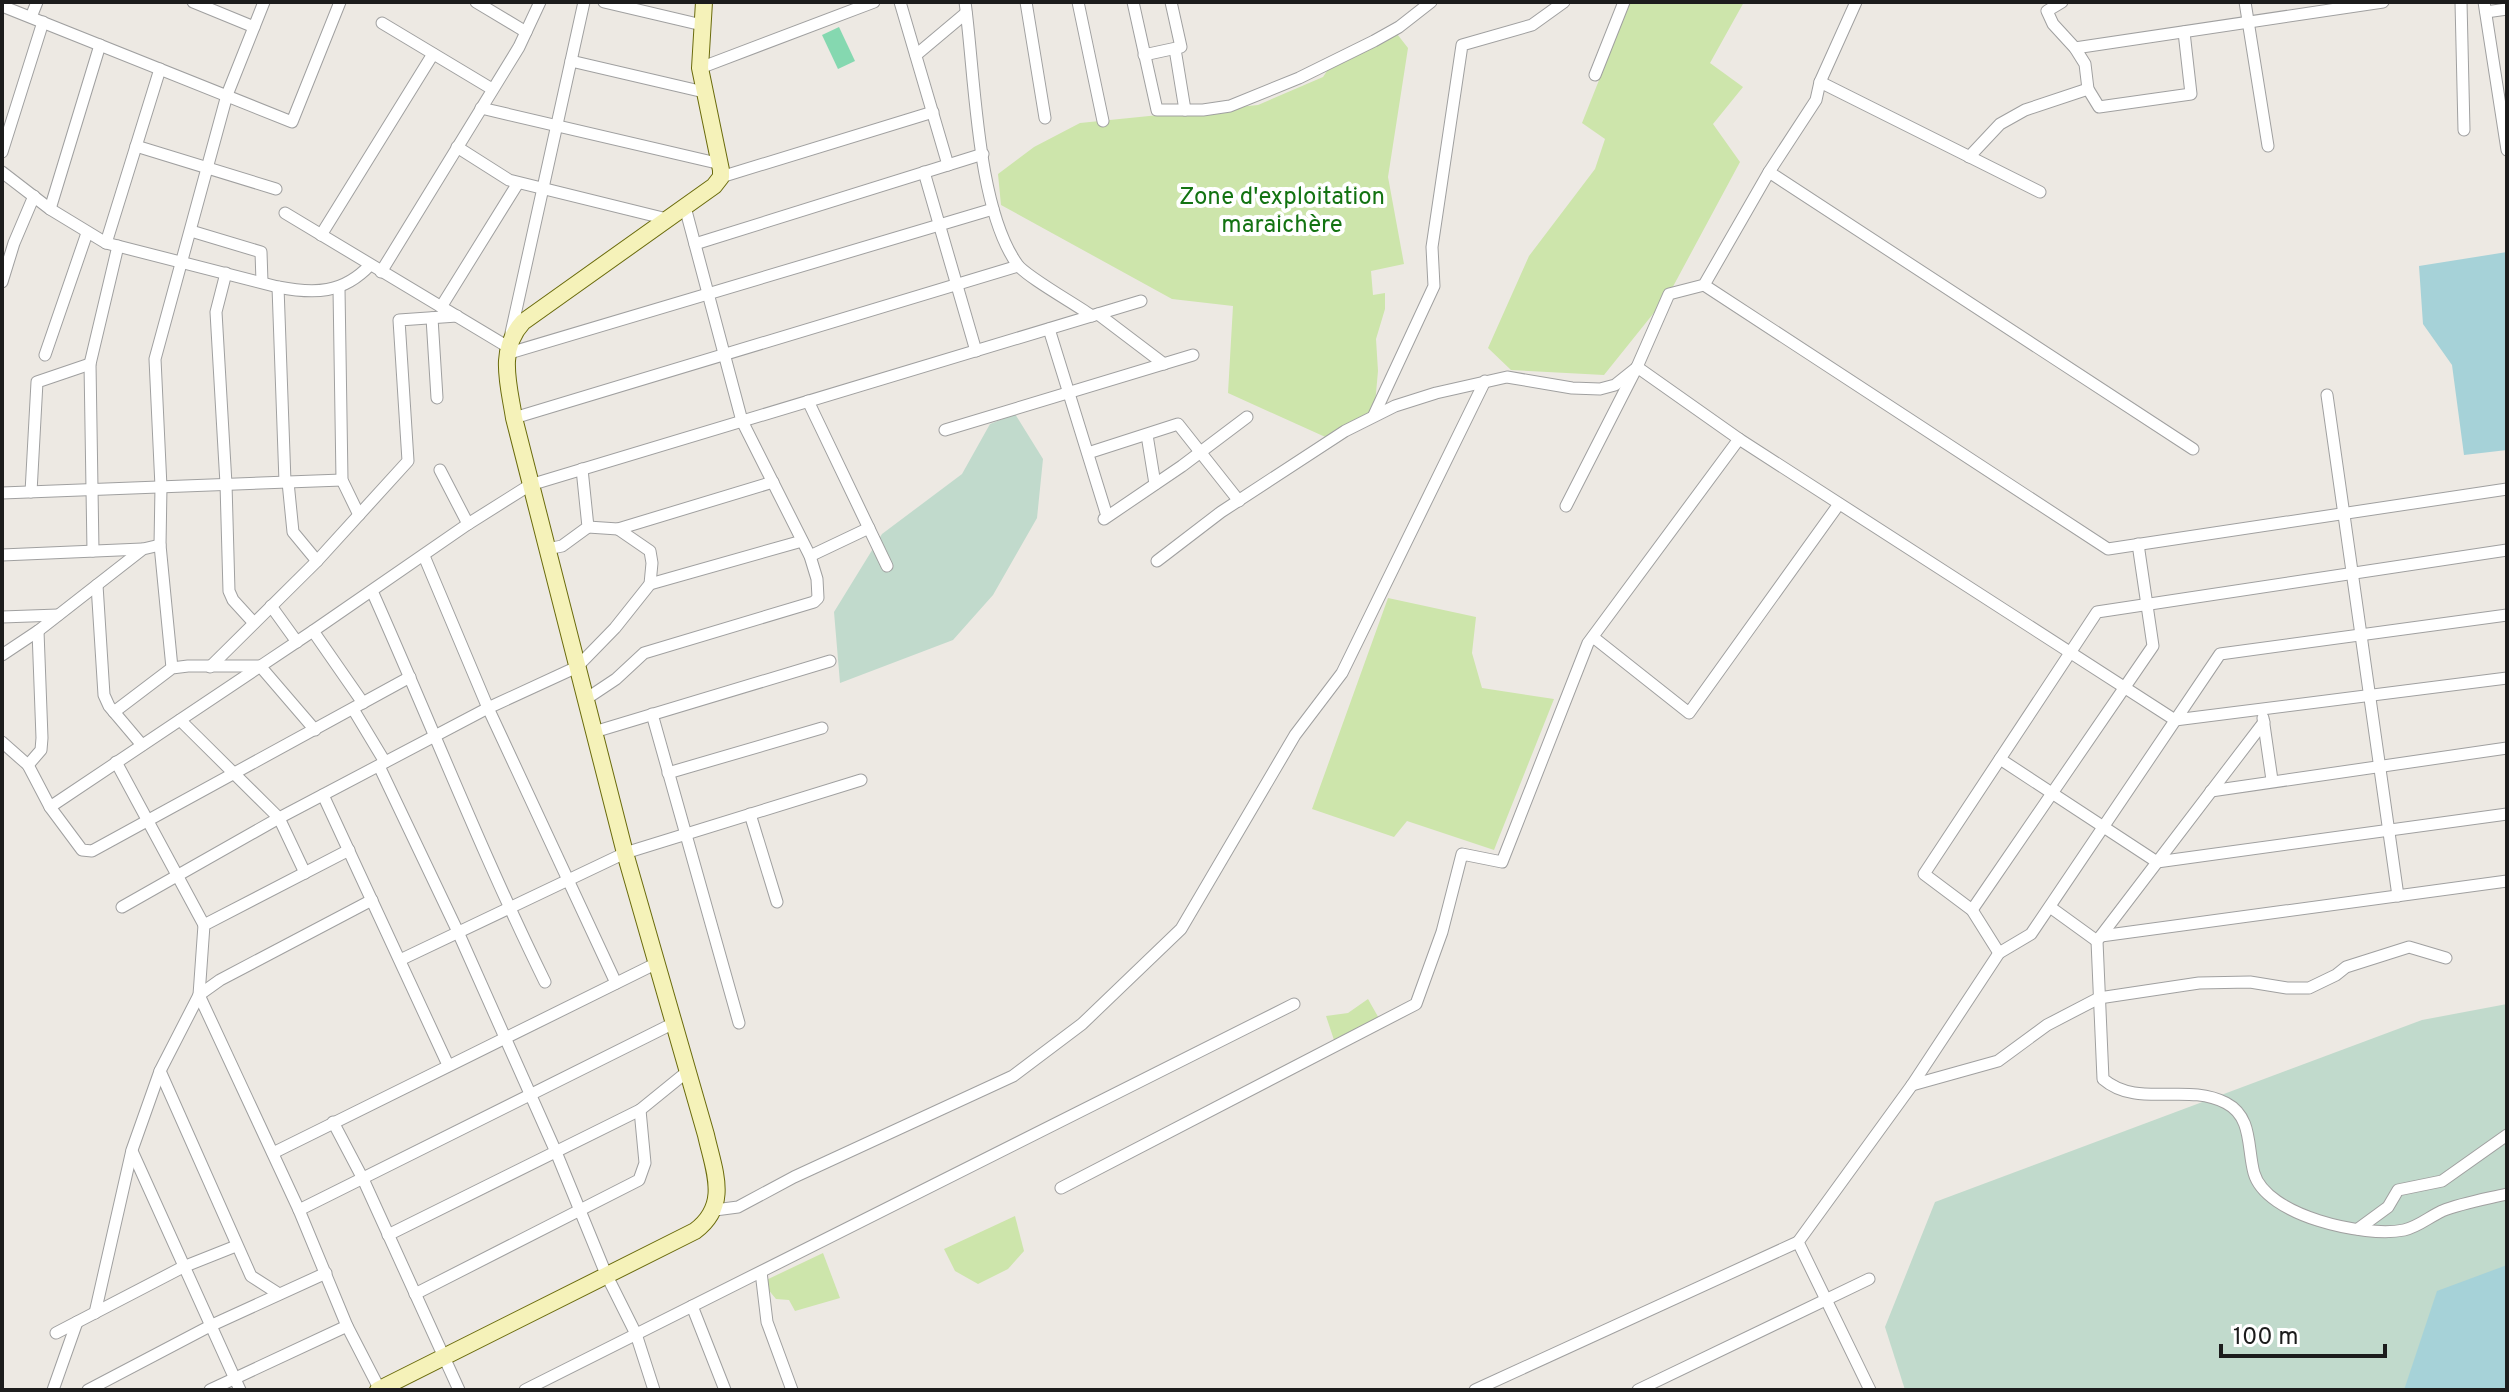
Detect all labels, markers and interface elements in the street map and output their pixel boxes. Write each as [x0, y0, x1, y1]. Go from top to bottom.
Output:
park label: Zone d'exploitation maraichère [1179, 183, 1385, 241]
scale bar [2221, 1308, 2385, 1358]
text: 100 m [2233, 1323, 2299, 1353]

